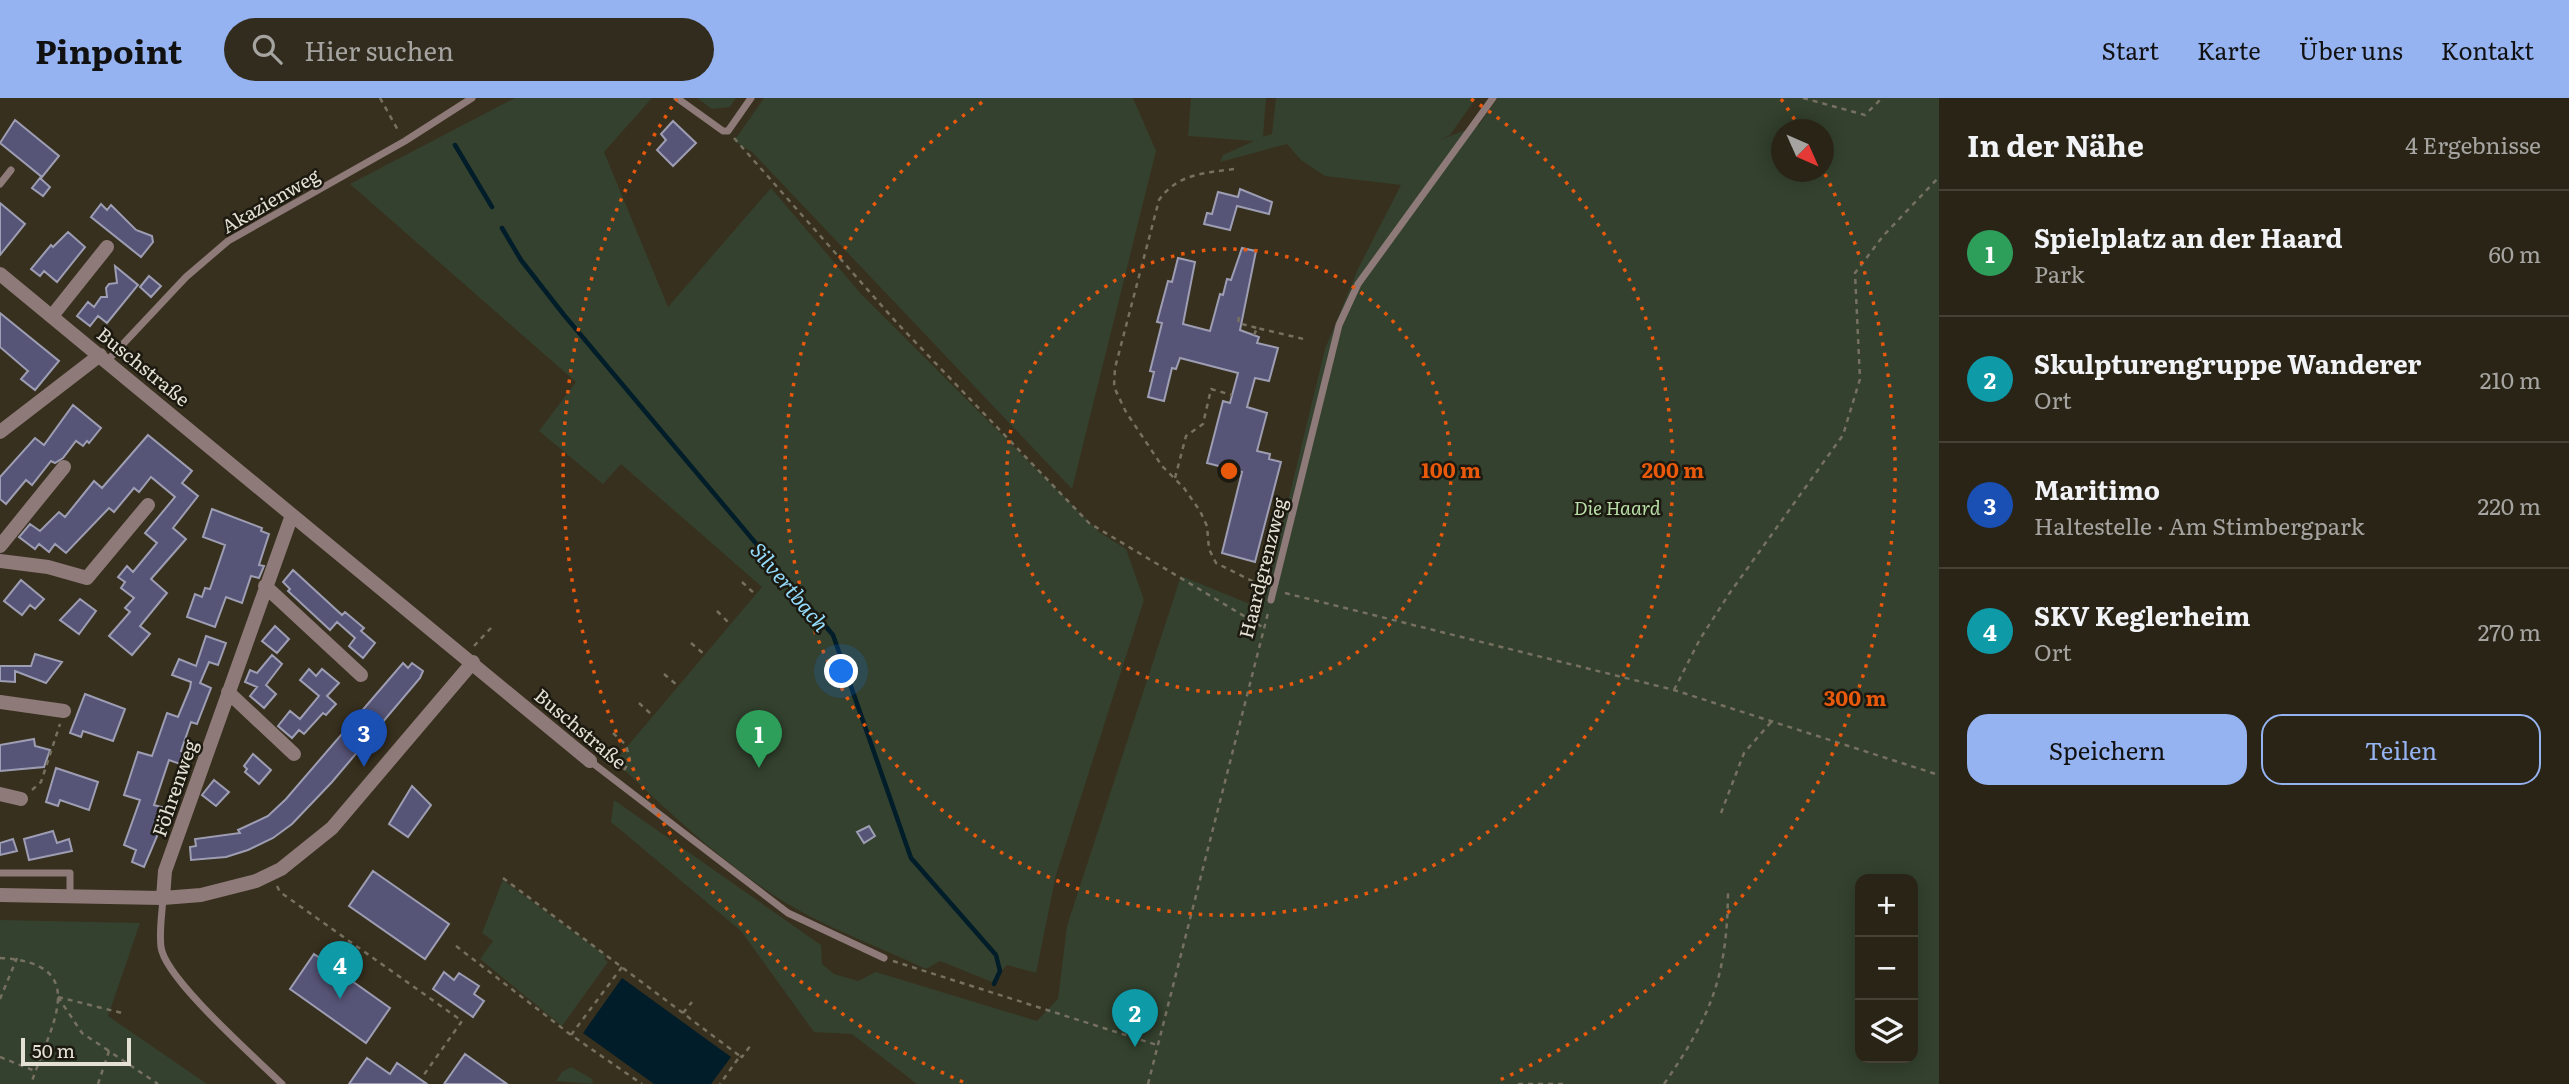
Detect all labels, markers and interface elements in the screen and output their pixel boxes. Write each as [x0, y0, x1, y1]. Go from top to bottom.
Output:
search box [224, 18, 714, 81]
text: Pinpoint [35, 25, 182, 74]
icon: search [248, 30, 286, 68]
text: Hier suchen [304, 30, 454, 69]
text: Start [2102, 32, 2159, 67]
text: Karte [2197, 32, 2261, 67]
text: Über uns [2299, 32, 2403, 67]
text: Kontakt [2441, 32, 2534, 67]
north arrow [1771, 119, 1834, 182]
text: In der Nähe [1967, 122, 2144, 166]
text: 4 Ergebnisse [2405, 127, 2541, 161]
street label: Akazienweg [216, 160, 325, 239]
text: Spielplatz an der Haard [2034, 217, 2343, 256]
text: 1 [1985, 236, 1995, 270]
text: 60 m [2488, 236, 2541, 270]
text: Park [2034, 256, 2084, 290]
street label: Buschstraße [91, 320, 197, 412]
text: Skulpturengruppe Wanderer [2034, 343, 2421, 382]
text: 2 [1984, 362, 1996, 396]
text: 210 m [2480, 362, 2541, 396]
text: Ort [2034, 382, 2072, 416]
text: 100 m [1421, 453, 1481, 484]
text: 200 m [1642, 453, 1704, 484]
centre of rings [1217, 459, 1241, 483]
text: Maritimo [2034, 469, 2160, 508]
text: 3 [1984, 488, 1996, 522]
text: 220 m [2477, 488, 2541, 522]
park label: Die Haard [1573, 493, 1661, 521]
street label: Haardgrenzweg [1231, 494, 1293, 641]
text: Haltestelle · Am Stimbergpark [2034, 508, 2364, 542]
water label: Silvertbach [744, 535, 838, 638]
text: SKV Keglerheim [2034, 595, 2251, 634]
text: 4 [1983, 614, 1997, 648]
text: 270 m [2478, 614, 2541, 648]
text: Ort [2034, 634, 2072, 668]
your location [824, 654, 858, 688]
street label: Buschstraße [529, 681, 633, 775]
text: 300 m [1824, 681, 1886, 712]
pin: 3 [341, 709, 387, 767]
pin: 1 [736, 710, 782, 768]
button: Speichern [1967, 714, 2247, 785]
button: Teilen [2261, 714, 2541, 785]
street label: Föhrenweg [144, 735, 204, 840]
map controls [1855, 874, 1918, 1063]
button: + [1855, 874, 1918, 937]
button: − [1855, 937, 1918, 1000]
pin: 4 [317, 941, 363, 999]
pin: 2 [1112, 989, 1158, 1047]
button: layers [1855, 1000, 1918, 1063]
scale bar [21, 1035, 131, 1067]
text: 50 m [32, 1036, 75, 1064]

